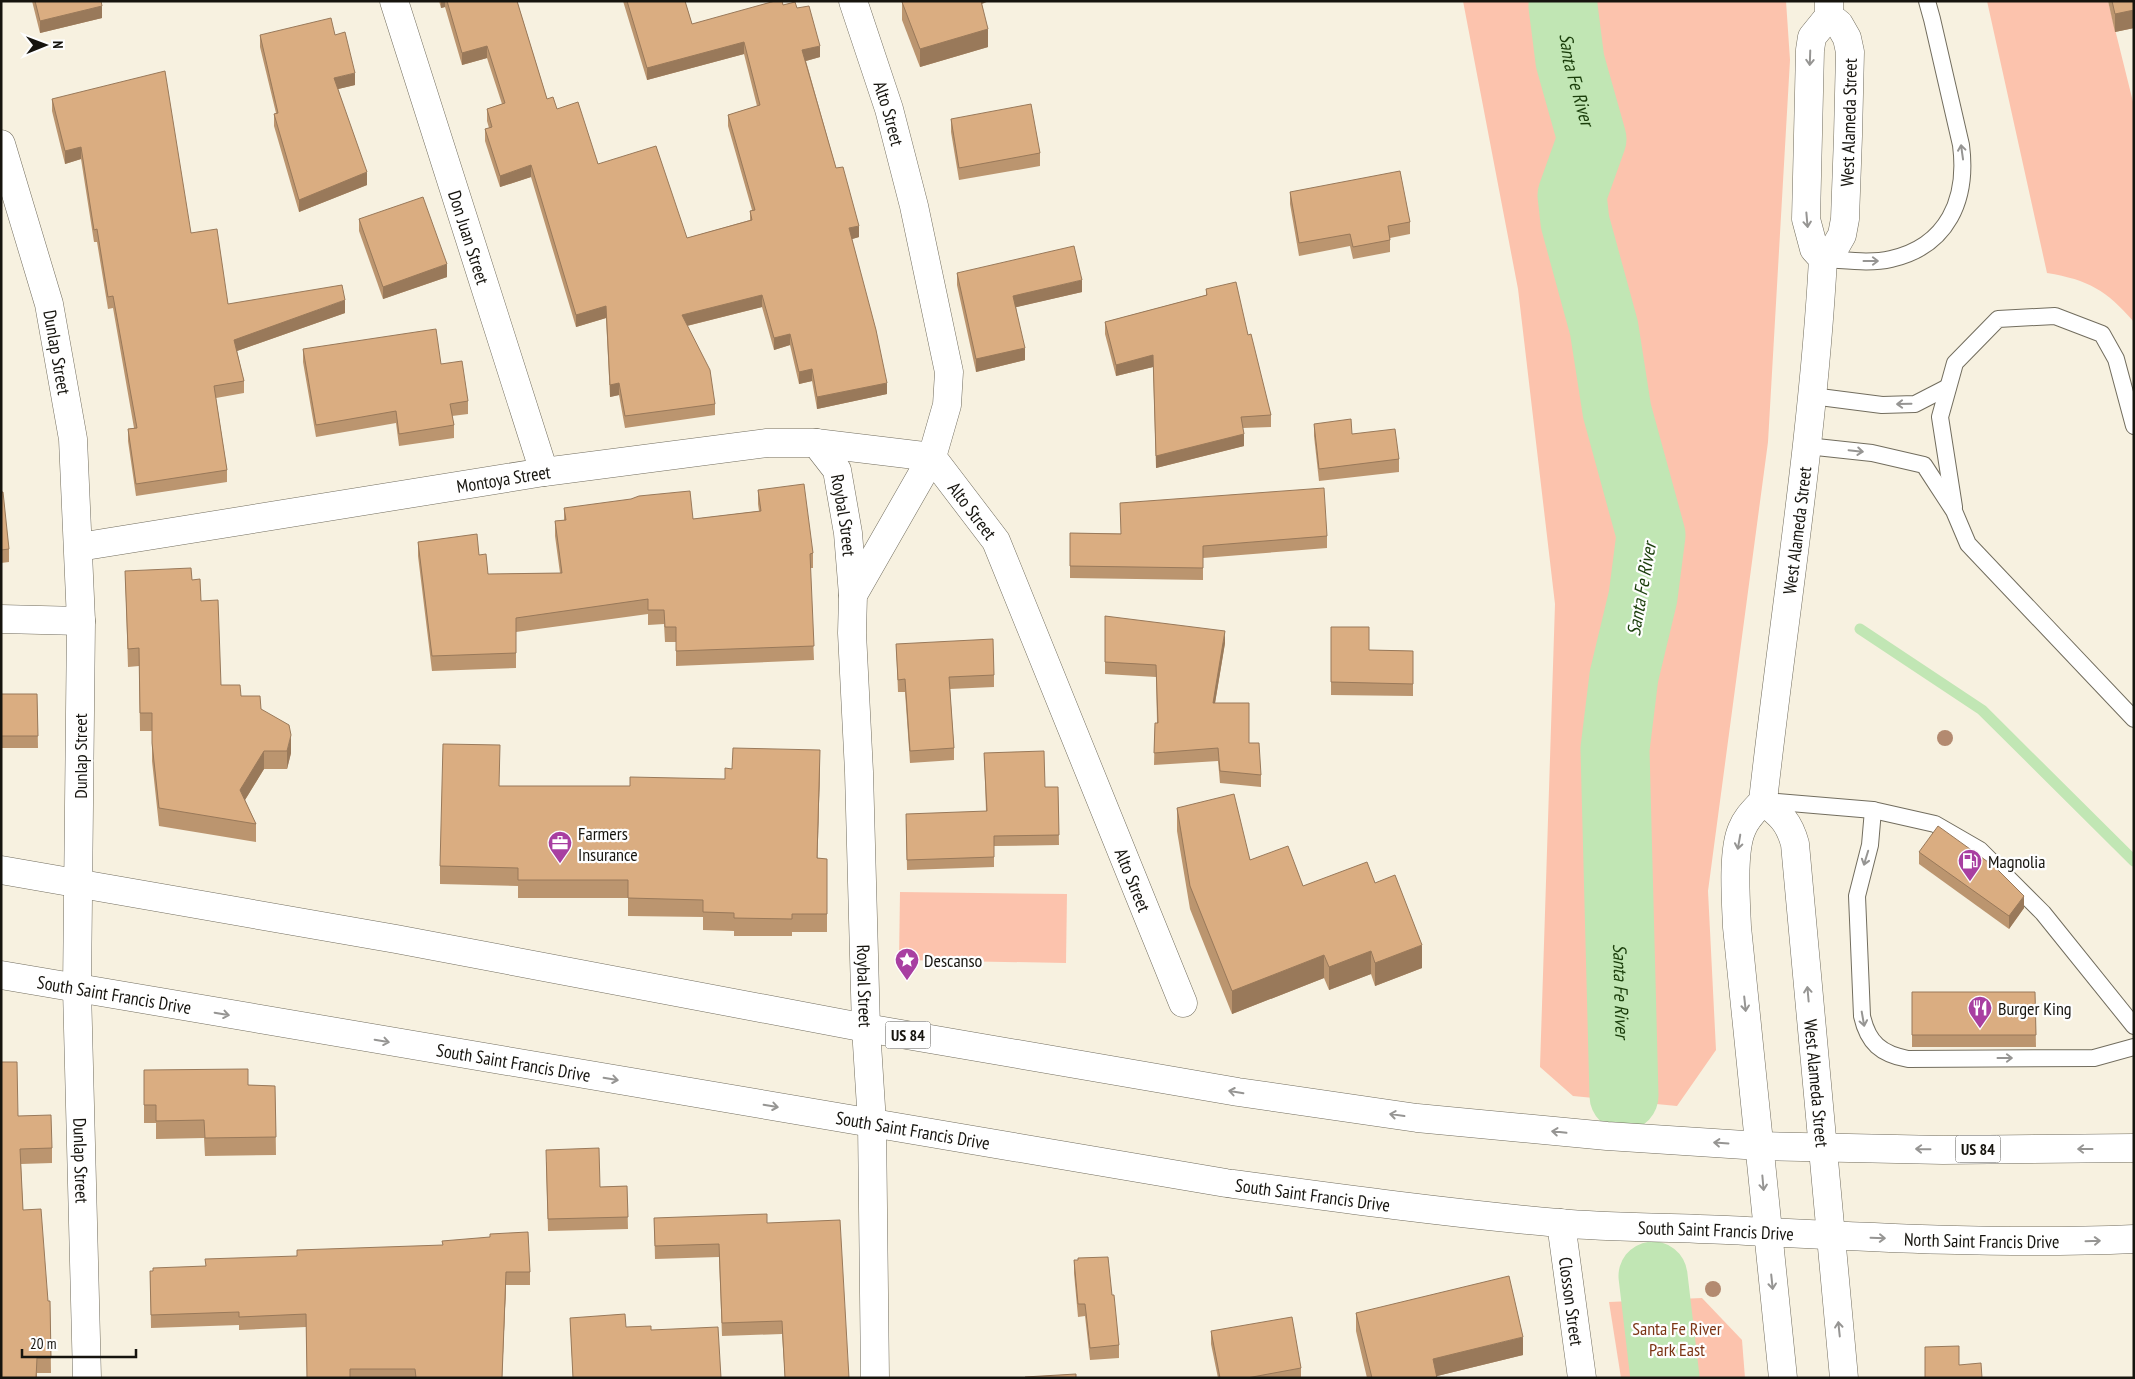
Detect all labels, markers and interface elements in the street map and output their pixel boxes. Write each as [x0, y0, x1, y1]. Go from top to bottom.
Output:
north arrow [20, 20, 70, 70]
water label: Santa Fe River [1555, 32, 1600, 131]
text: N [49, 41, 67, 49]
one-way arrow [1805, 50, 1815, 66]
street label: West Alameda Street [1835, 58, 1861, 187]
street label: Alto Street [869, 78, 909, 148]
one-way arrow [1957, 144, 1967, 160]
street label: Don Juan Street [444, 187, 495, 287]
one-way arrow [1802, 212, 1811, 228]
one-way arrow [1863, 256, 1879, 266]
street label: Dunlap Street [39, 308, 76, 396]
one-way arrow [1896, 400, 1912, 409]
one-way arrow [1847, 446, 1863, 456]
street label: Montoya Street [455, 460, 552, 497]
street label: West Alameda Street [1777, 465, 1816, 596]
street label: Roybal Street [826, 472, 861, 557]
street label: Alto Street [943, 477, 1002, 544]
water label: Santa Fe River [1621, 538, 1661, 638]
street label: Dunlap Street [69, 713, 92, 799]
place label: Farmers Insurance [578, 822, 638, 866]
office icon: Farmers Insurance [547, 830, 573, 864]
one-way arrow [1734, 834, 1744, 850]
street label: Alto Street [1110, 845, 1156, 915]
fuel station icon: Magnolia [1957, 848, 1983, 882]
one-way arrow [1860, 850, 1870, 866]
place label: Magnolia [1988, 850, 2045, 873]
water label: Santa Fe River [1608, 943, 1635, 1041]
street label: Roybal Street [852, 944, 877, 1028]
place icon: Descanso [894, 947, 920, 981]
place label: Descanso [924, 949, 983, 972]
street label: South Saint Francis Drive [36, 970, 193, 1019]
one-way arrow [1804, 986, 1813, 1002]
restaurant icon: Burger King [1967, 995, 1993, 1029]
one-way arrow [1740, 996, 1750, 1012]
place label: Burger King [1998, 997, 2072, 1020]
one-way arrow [213, 1009, 229, 1019]
one-way arrow [1859, 1011, 1869, 1027]
street label: West Alameda Street [1800, 1018, 1834, 1148]
road number: US 84 [886, 1022, 930, 1048]
one-way arrow [374, 1036, 390, 1046]
street label: South Saint Francis Drive [435, 1038, 592, 1086]
one-way arrow [1997, 1054, 2013, 1063]
one-way arrow [603, 1075, 619, 1085]
one-way arrow [1228, 1086, 1244, 1096]
one-way arrow [763, 1102, 779, 1112]
street label: South Saint Francis Drive [834, 1105, 992, 1154]
one-way arrow [1389, 1110, 1405, 1120]
street label: Dunlap Street [69, 1118, 94, 1204]
one-way arrow [1551, 1127, 1567, 1137]
road number: US 84 [1956, 1136, 2000, 1162]
one-way arrow [1713, 1138, 1729, 1147]
one-way arrow [2077, 1144, 2094, 1154]
one-way arrow [1915, 1145, 1931, 1154]
street label: South Saint Francis Drive [1234, 1173, 1391, 1216]
one-way arrow [1758, 1175, 1768, 1191]
street label: South Saint Francis Drive [1638, 1216, 1794, 1245]
street label: North Saint Francis Drive [1904, 1227, 2059, 1253]
one-way arrow [1870, 1233, 1886, 1243]
one-way arrow [2085, 1236, 2101, 1245]
street label: Closson Street [1554, 1256, 1589, 1347]
one-way arrow [1767, 1274, 1777, 1290]
park label: Santa Fe River Park East [1632, 1317, 1722, 1361]
one-way arrow [1834, 1322, 1843, 1338]
scale bar [22, 1326, 136, 1358]
text: 20 m [30, 1334, 56, 1353]

